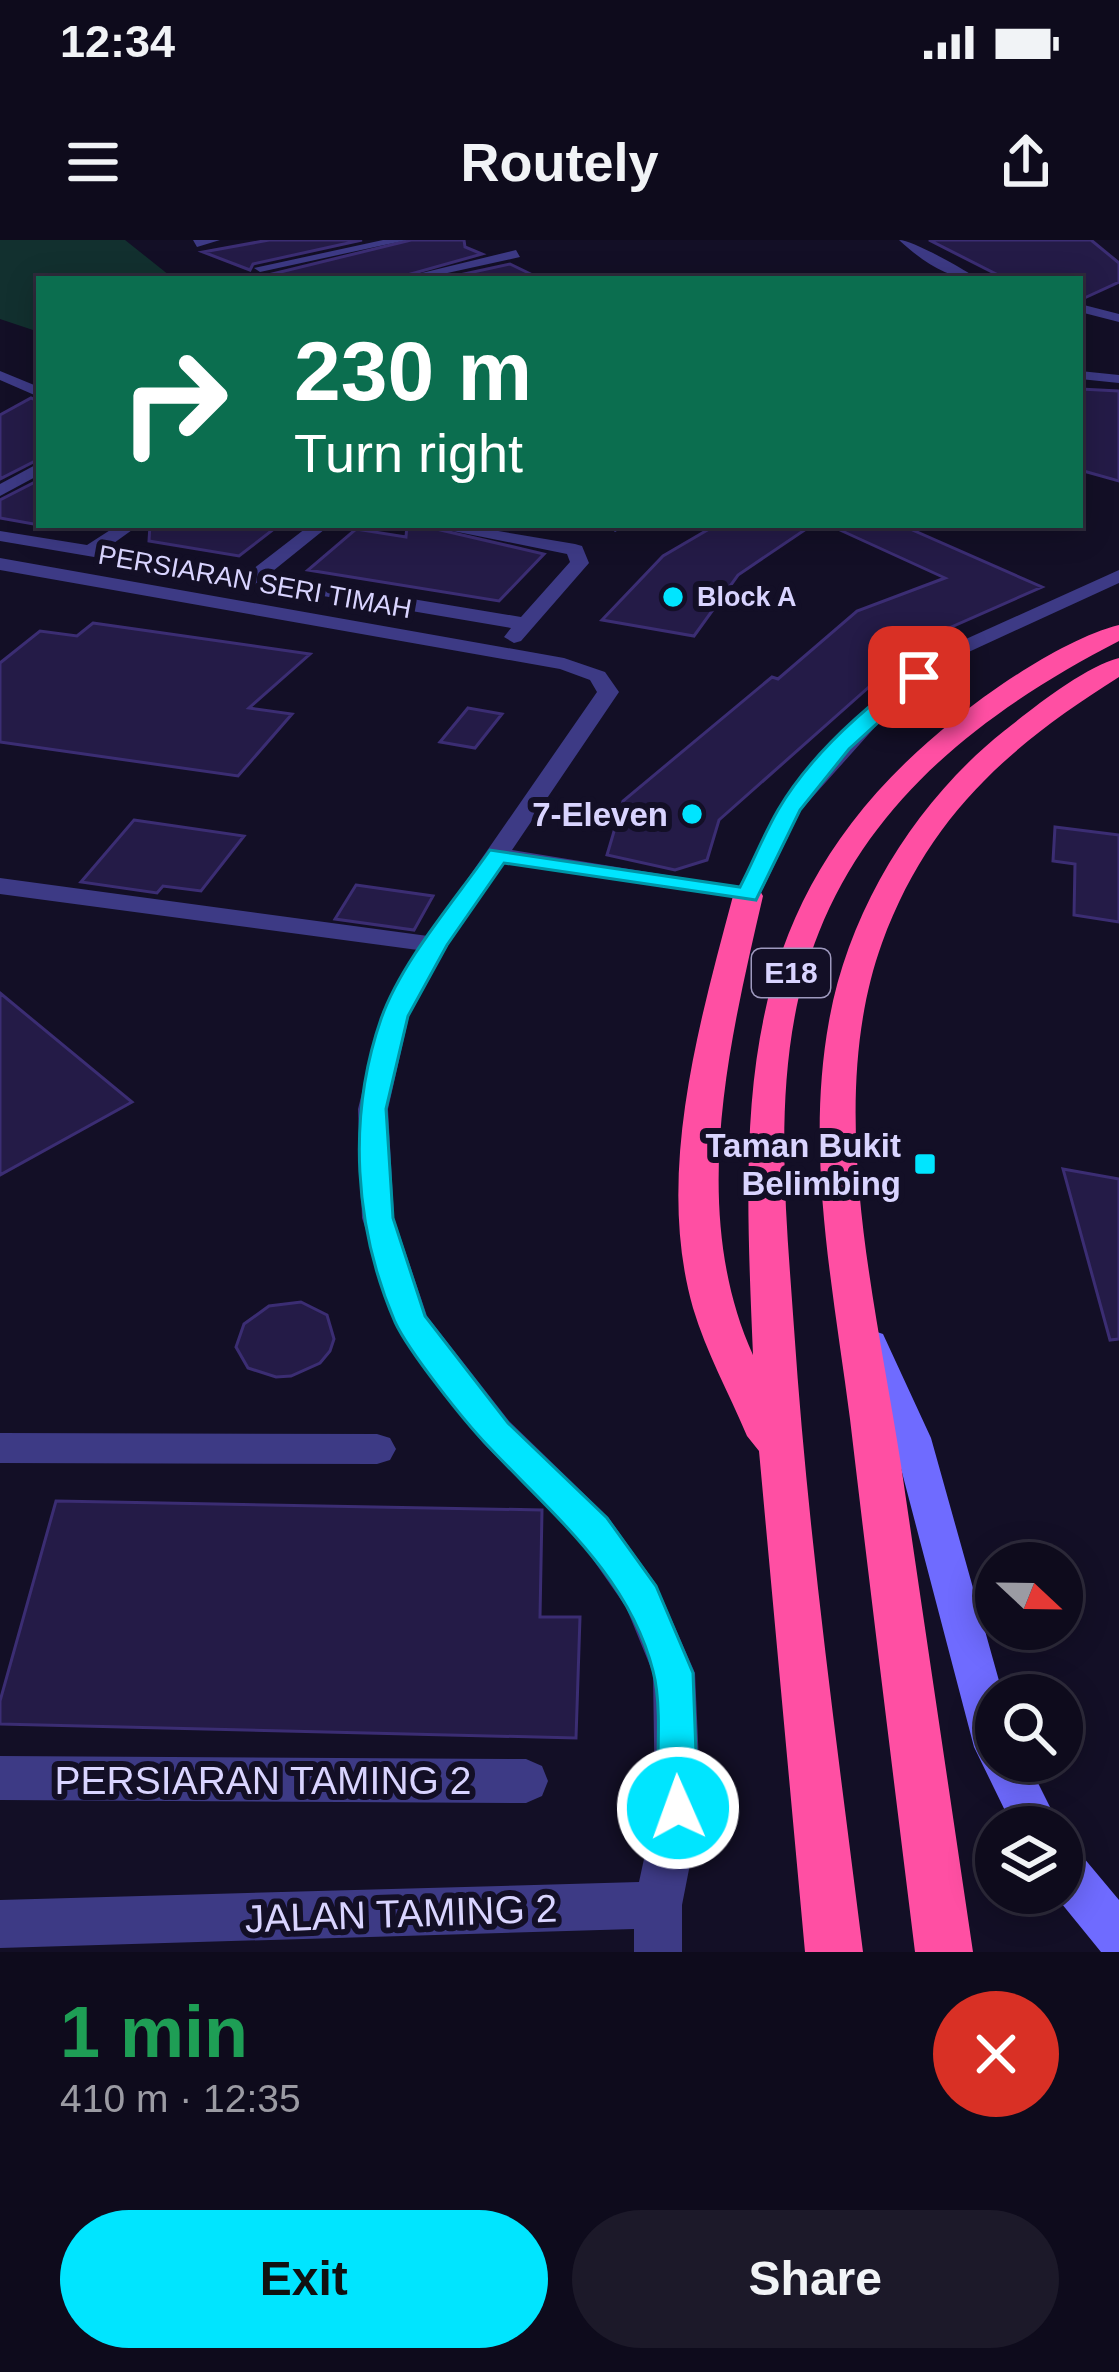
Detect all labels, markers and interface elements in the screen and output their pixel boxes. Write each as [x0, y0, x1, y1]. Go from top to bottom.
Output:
text: 12:34 [60, 16, 175, 67]
icon: menu [60, 129, 126, 195]
icon: share [993, 129, 1059, 195]
text: Routely [460, 132, 659, 192]
icon: right [96, 324, 252, 480]
text: 230 m [294, 324, 532, 418]
text: Turn right [294, 423, 523, 483]
street label: PERSIARAN SERI TIMAH [96, 540, 414, 624]
place label: Block A [697, 582, 797, 612]
marker: Block A [660, 584, 686, 610]
pin [868, 626, 970, 728]
icon: arrive [886, 644, 952, 710]
place label: 7-Eleven [532, 796, 668, 833]
marker: 7-Eleven [679, 801, 705, 827]
road number: E18 [752, 949, 830, 997]
place label: Taman Bukit Belimbing [705, 1127, 901, 1202]
marker: Taman Bukit Belimbing [912, 1151, 938, 1177]
north arrow [975, 1542, 1083, 1650]
map controls [975, 1542, 1083, 1914]
button: search [975, 1674, 1083, 1782]
position arrow [615, 1745, 741, 1871]
street label: PERSIARAN TAMING 2 [55, 1759, 471, 1802]
button: layers [975, 1806, 1083, 1914]
street label: JALAN TAMING 2 [244, 1887, 558, 1940]
button: close [933, 1991, 1059, 2117]
text: 1 min [60, 1992, 248, 2072]
text: 410 m · 12:35 [60, 2077, 301, 2120]
button: Exit [60, 2210, 548, 2348]
button: Share [572, 2210, 1059, 2348]

